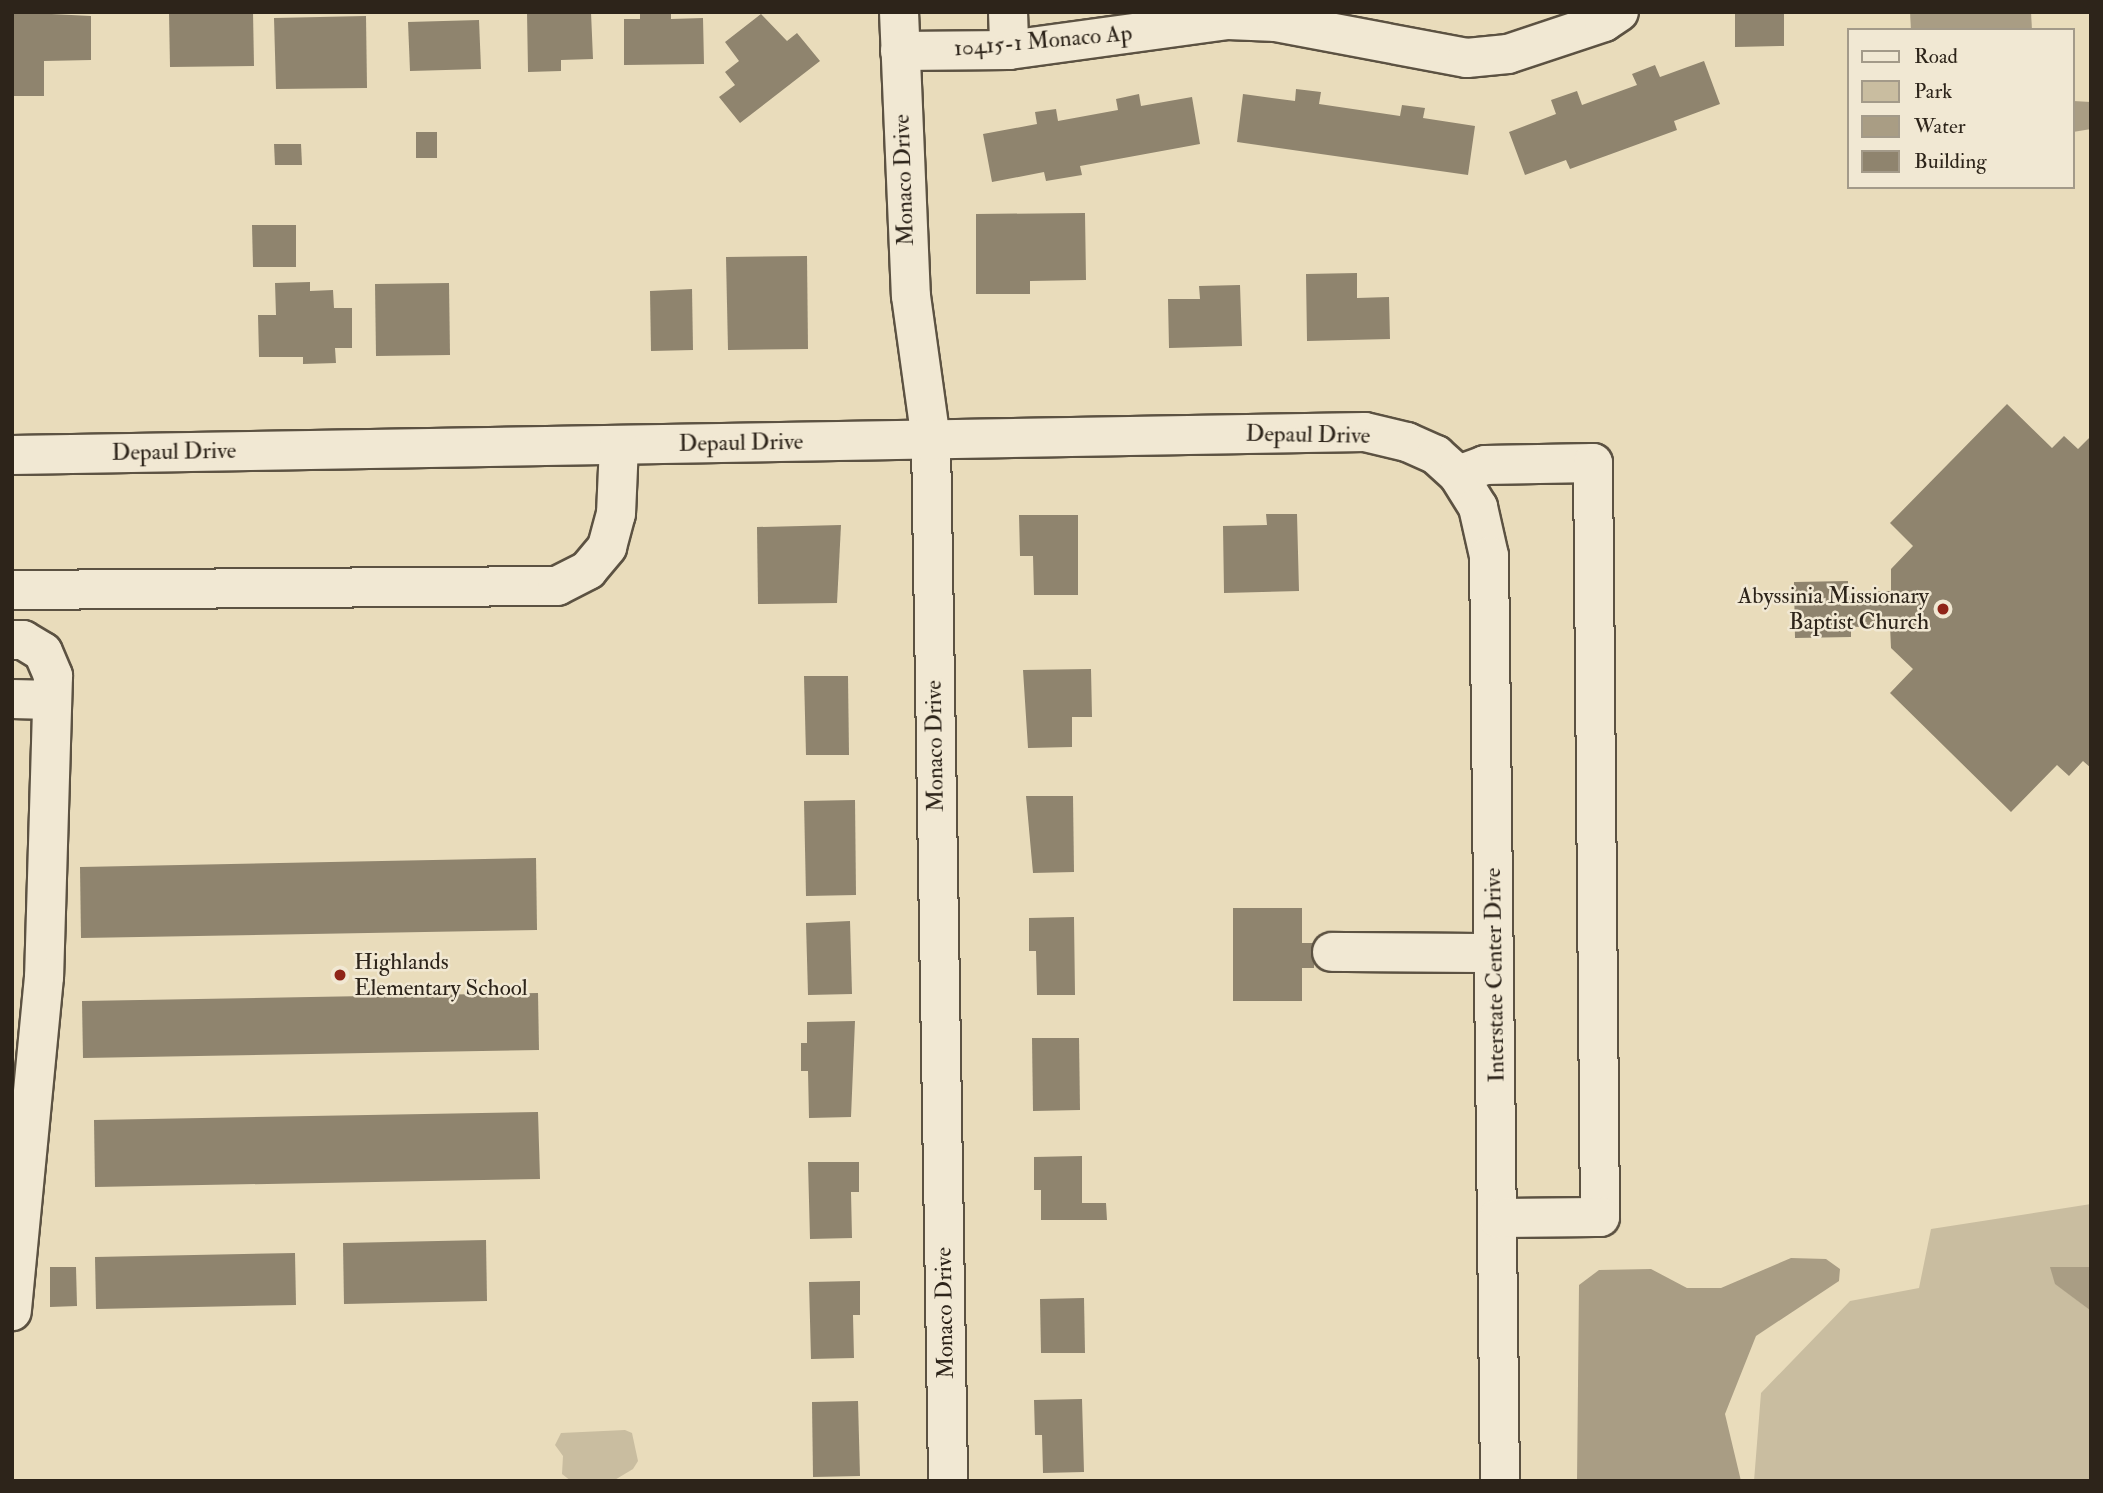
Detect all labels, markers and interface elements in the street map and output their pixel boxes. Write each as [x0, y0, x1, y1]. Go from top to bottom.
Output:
street label: 10415-1 Monaco Ap [953, 19, 1133, 63]
legend [1848, 28, 2075, 189]
text: Road [1914, 43, 1958, 70]
text: Park [1914, 78, 1952, 105]
text: Water [1914, 113, 1966, 140]
street label: Monaco Drive [888, 114, 920, 246]
text: Building [1914, 148, 1987, 175]
street label: Depaul Drive [1245, 420, 1371, 450]
street label: Depaul Drive [678, 428, 804, 458]
street label: Depaul Drive [111, 437, 237, 467]
place label: Abyssinia Missionary Baptist Church [1738, 582, 1929, 636]
marker: Abyssinia Missionary Baptist Church [1935, 601, 1951, 617]
street label: Monaco Drive [920, 680, 950, 812]
street label: Interstate Center Drive [1479, 867, 1511, 1083]
place label: Highlands Elementary School [354, 948, 528, 1002]
marker: Highlands Elementary School [332, 967, 348, 983]
street label: Monaco Drive [930, 1247, 960, 1379]

